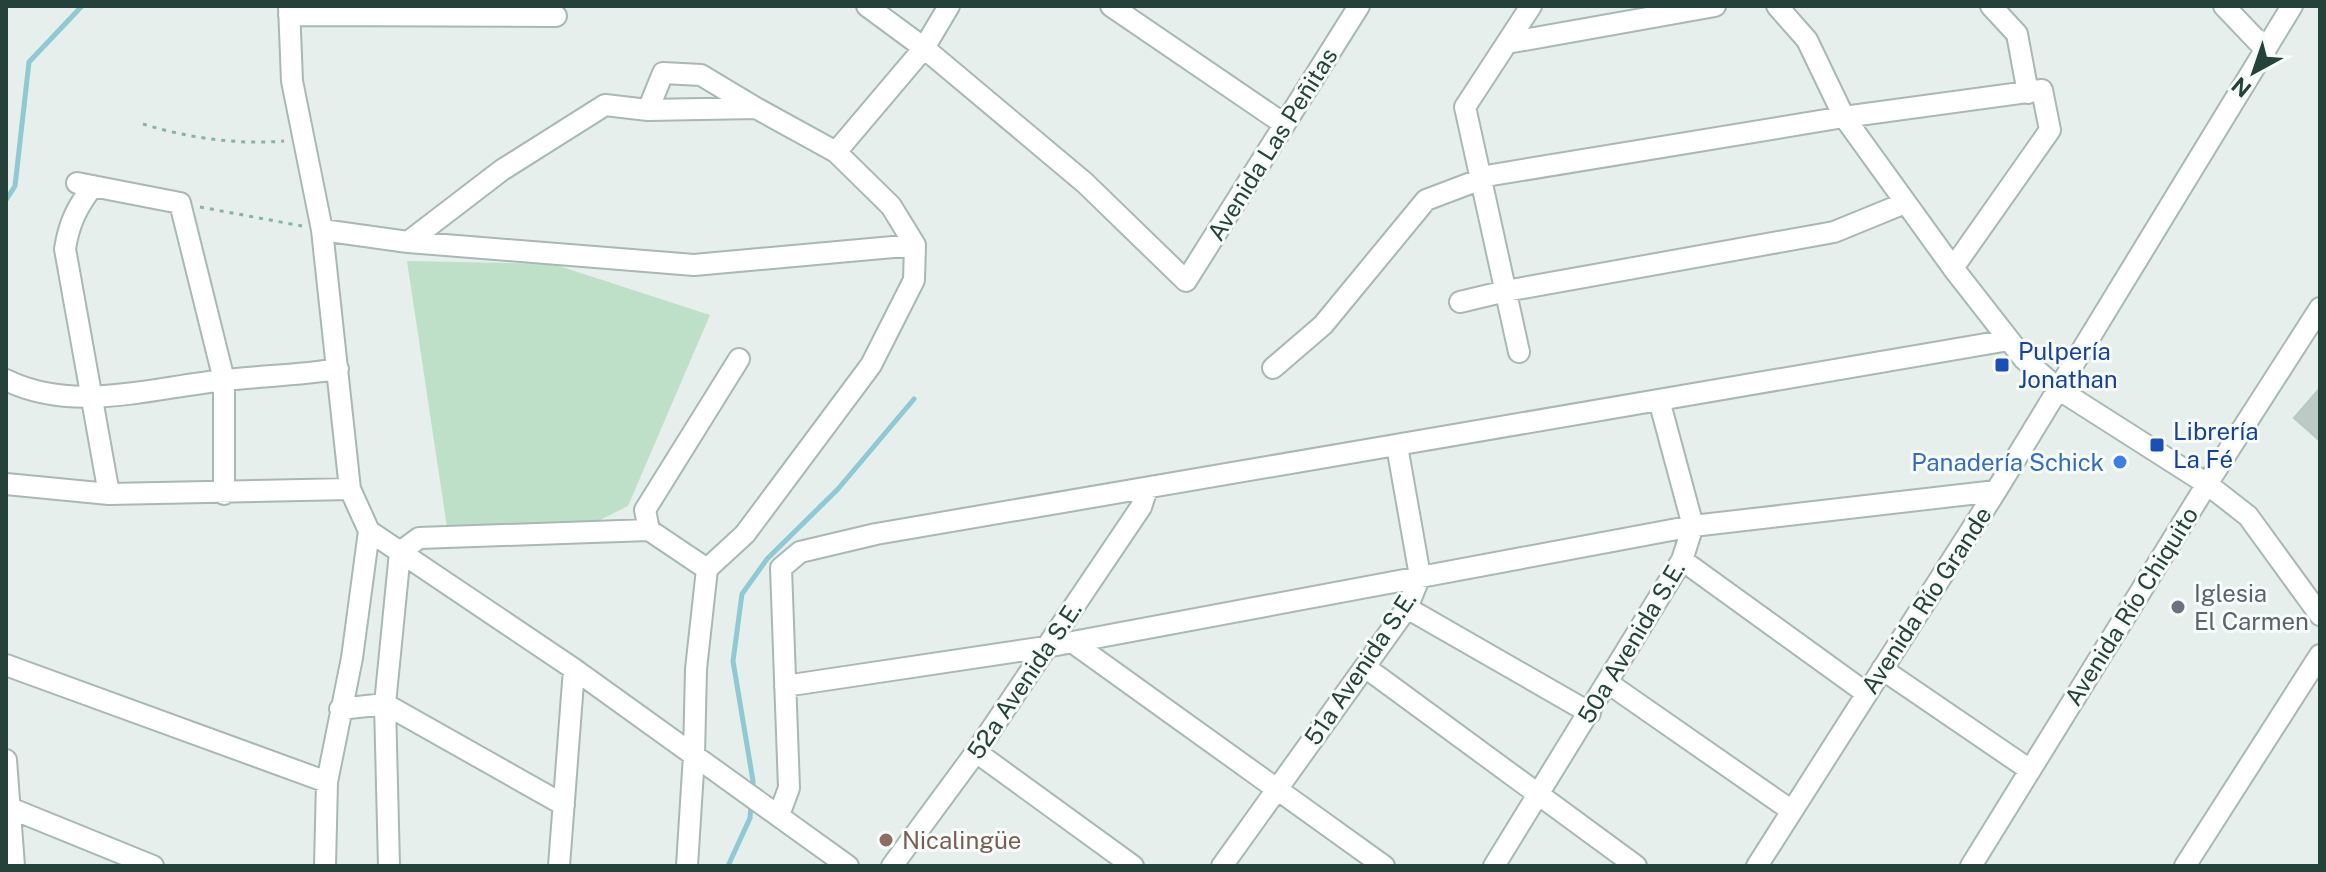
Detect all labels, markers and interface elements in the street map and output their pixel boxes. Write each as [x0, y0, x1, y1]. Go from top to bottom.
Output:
north arrow [2214, 32, 2294, 112]
street label: Avenida Las Peñitas [1201, 43, 1343, 245]
text: N [2226, 72, 2256, 103]
place label: Pulpería Jonathan [2018, 337, 2118, 393]
marker: Pulpería Jonathan [1993, 356, 2011, 374]
place label: Librería La Fé [2173, 417, 2259, 473]
marker: Librería La Fé [2148, 436, 2166, 454]
place label: Panadería Schick [1911, 448, 2104, 476]
marker: Panadería Schick [2111, 453, 2129, 471]
street label: Avenida Río Grande [1855, 501, 1997, 699]
street label: Avenida Río Chiquito [2059, 502, 2203, 710]
street label: 50a Avenida S.E. [1572, 556, 1690, 728]
place label: Iglesia El Carmen [2194, 579, 2309, 635]
street label: 51a Avenida S.E. [1298, 586, 1422, 750]
street label: 52a Avenida S.E. [961, 596, 1087, 764]
marker: Iglesia El Carmen [2169, 598, 2187, 616]
place label: Nicalingüe [902, 826, 1021, 854]
marker: Nicalingüe [877, 831, 895, 849]

